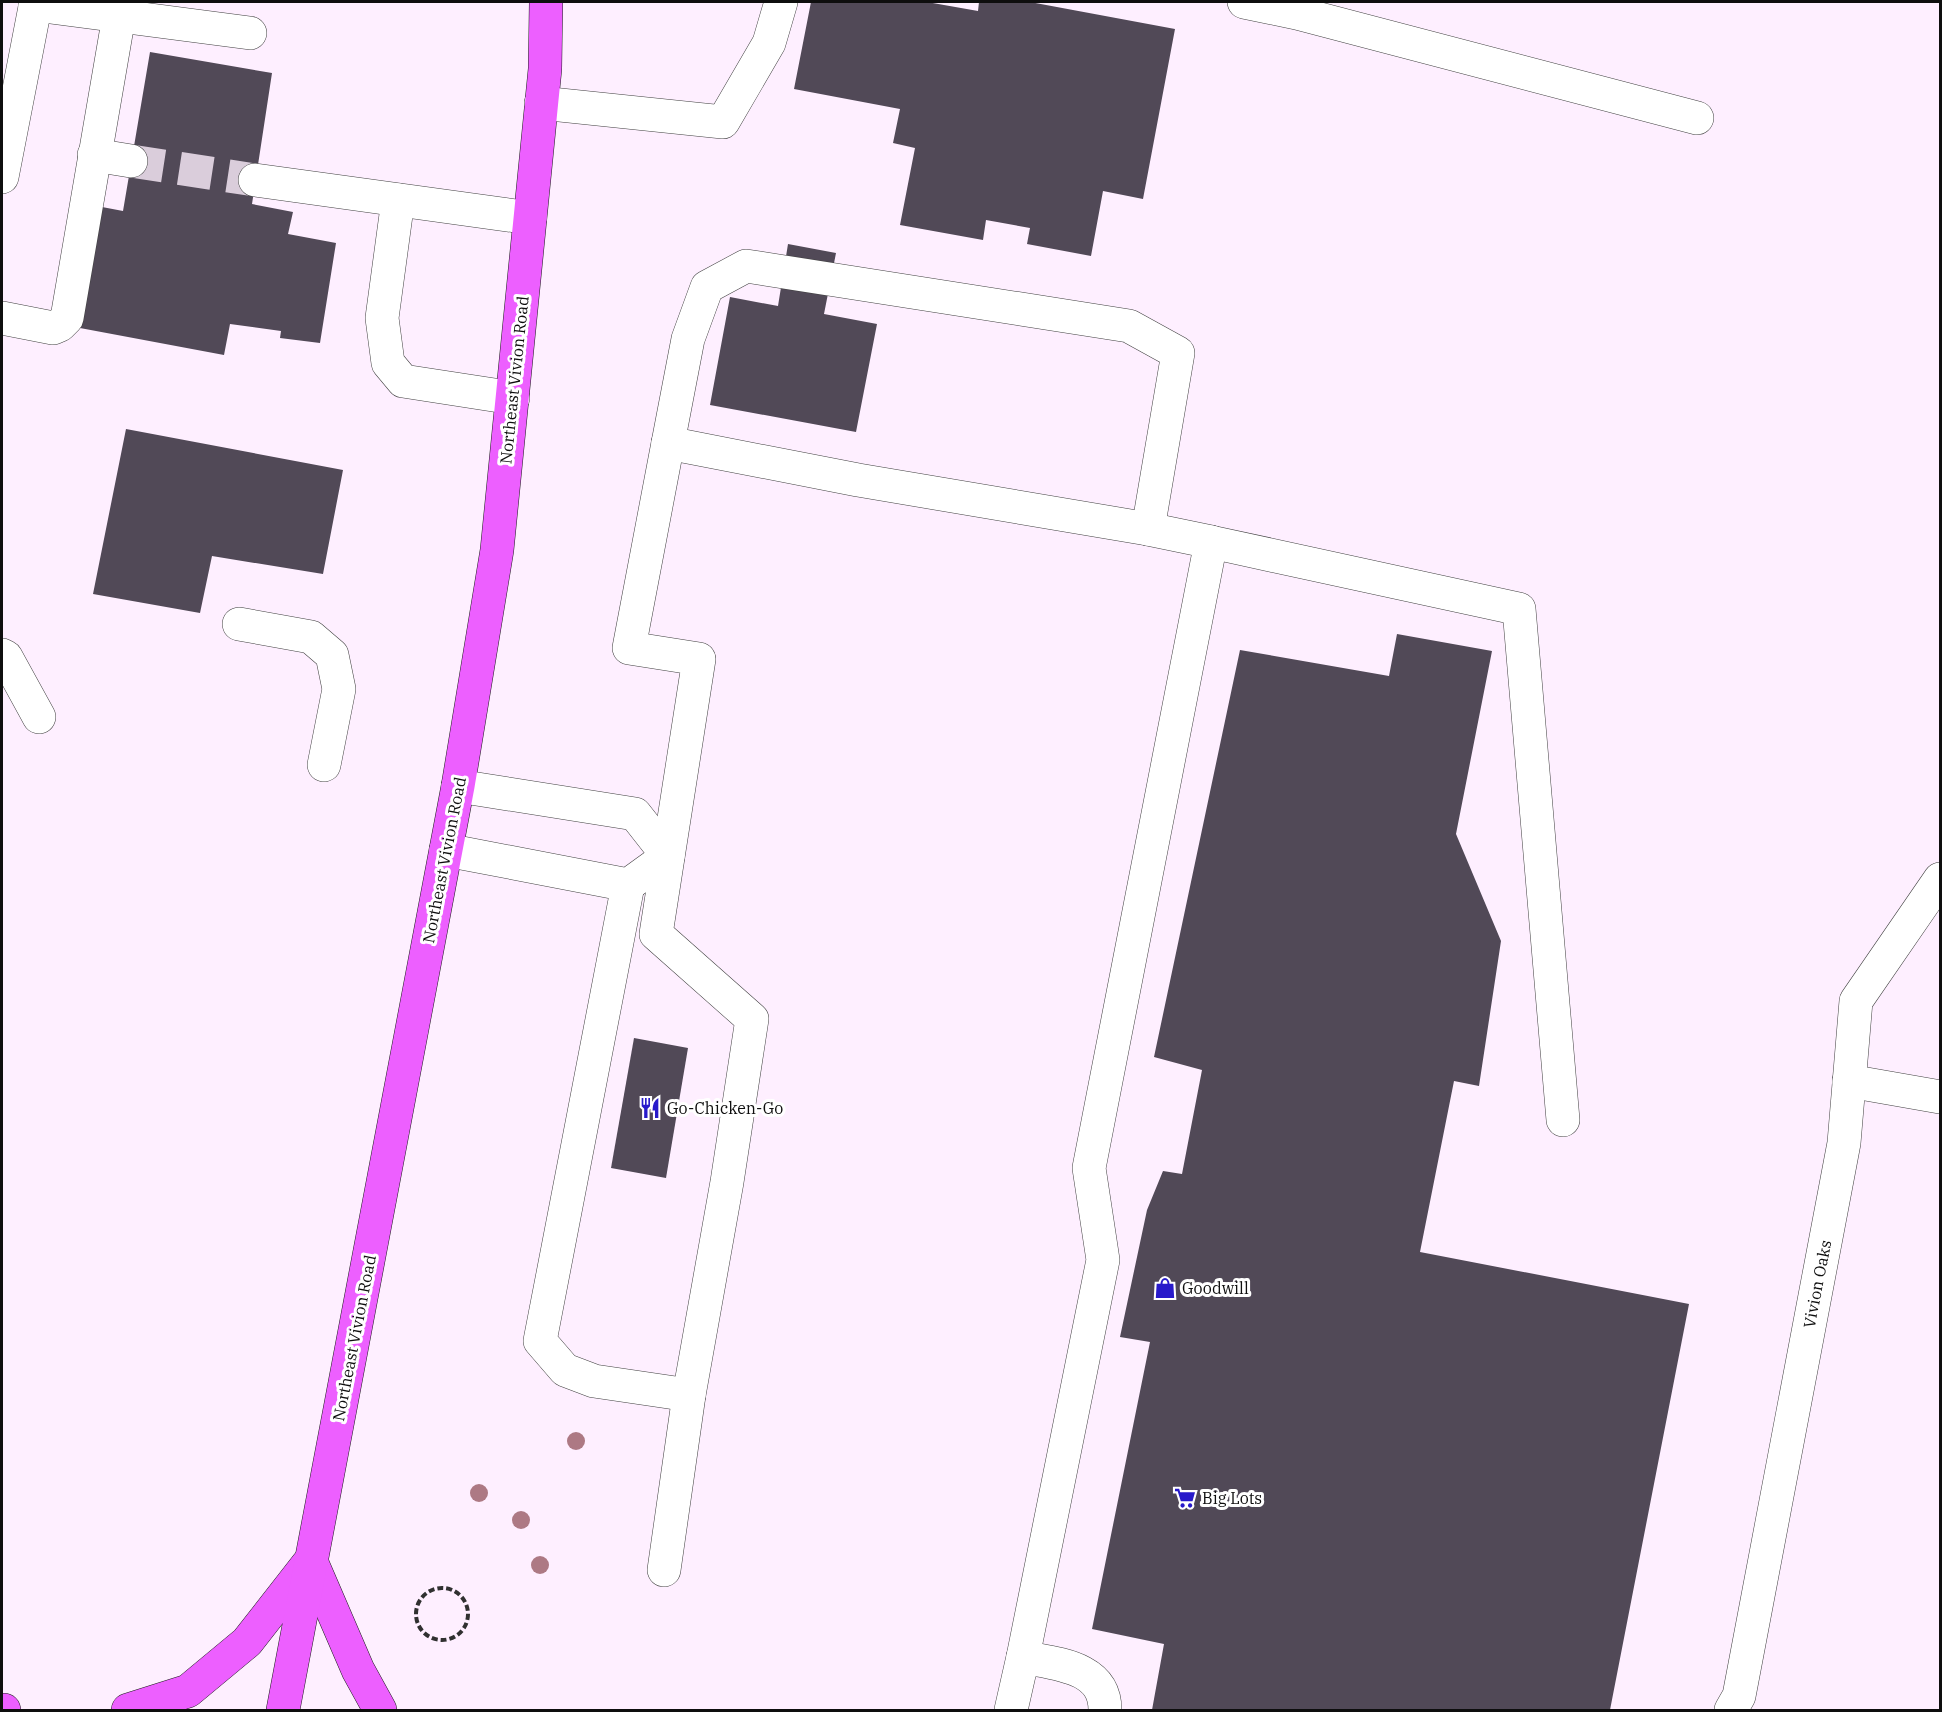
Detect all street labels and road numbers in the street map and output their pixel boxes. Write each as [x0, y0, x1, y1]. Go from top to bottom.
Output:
street label: Northeast Vivion Road [495, 295, 533, 465]
street label: Northeast Vivion Road [418, 775, 470, 945]
street label: Vivion Oaks [1799, 1238, 1835, 1330]
street label: Northeast Vivion Road [328, 1253, 380, 1423]

